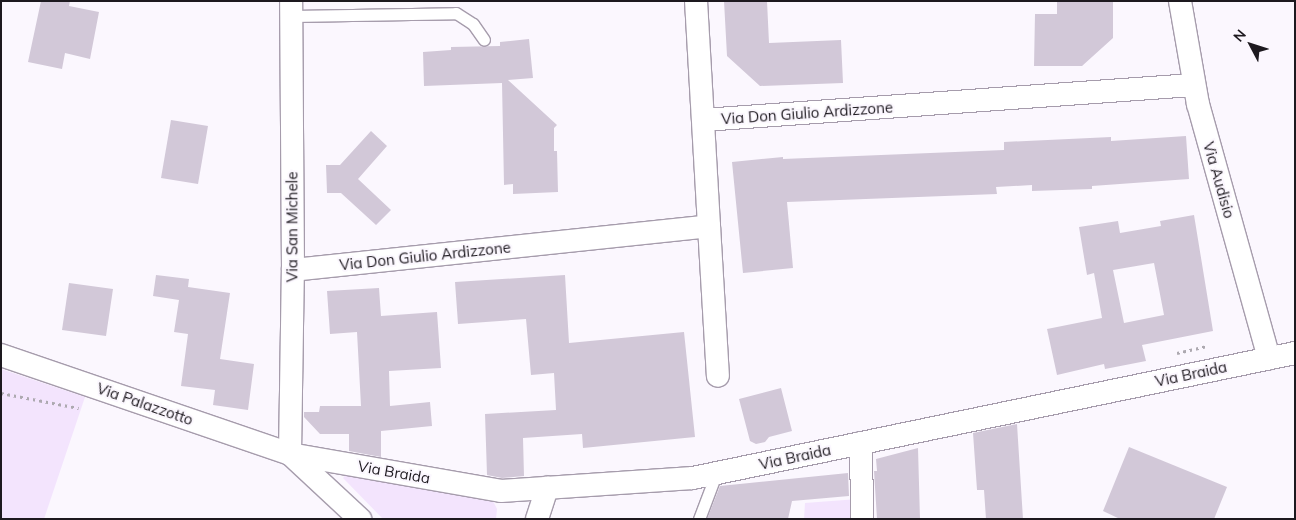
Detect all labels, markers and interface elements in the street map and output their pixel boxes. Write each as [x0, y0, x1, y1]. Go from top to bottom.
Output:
north arrow [1226, 20, 1276, 70]
text: N [1229, 26, 1250, 45]
street label: Via Don Giulio Ardizzone [721, 98, 893, 128]
street label: Via Audisio [1199, 140, 1239, 220]
street label: Via San Michele [283, 172, 301, 282]
street label: Via Don Giulio Ardizzone [338, 238, 512, 274]
street label: Via Braida [1153, 358, 1229, 390]
street label: Via Palazzotto [94, 379, 196, 429]
street label: Via Braida [757, 441, 833, 473]
street label: Via Braida [356, 457, 432, 487]

